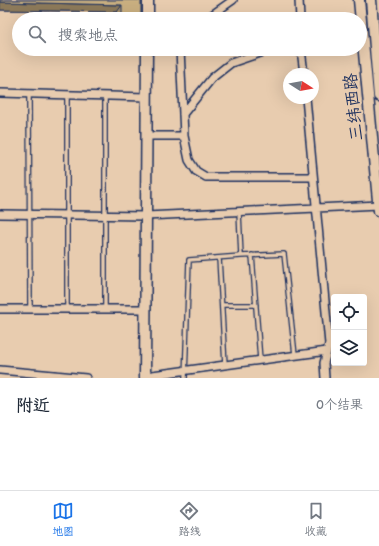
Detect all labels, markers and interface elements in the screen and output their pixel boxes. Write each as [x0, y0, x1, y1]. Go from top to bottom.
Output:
search box [12, 12, 367, 56]
icon: search [26, 23, 48, 45]
text: 搜索地点 [58, 26, 118, 44]
north arrow [283, 68, 319, 104]
street label: 三纬西路 [340, 72, 366, 142]
map controls [331, 294, 367, 366]
button: locate [331, 294, 367, 330]
button: layers [331, 330, 367, 366]
text: 附近 [16, 395, 50, 415]
text: 0个结果 [316, 397, 363, 412]
tab: 地图 [52, 500, 74, 538]
tab: 路线 [178, 500, 200, 538]
tab: 收藏 [305, 500, 327, 538]

